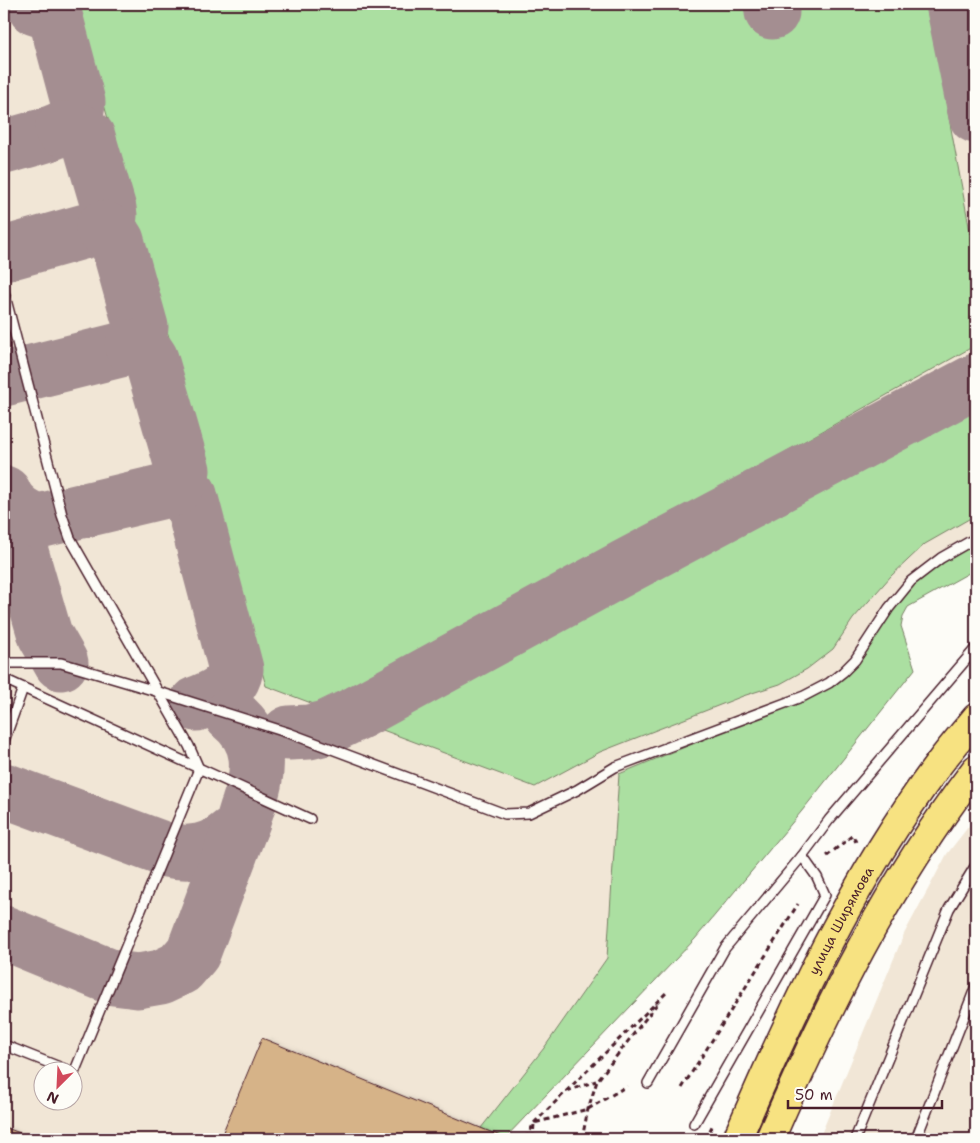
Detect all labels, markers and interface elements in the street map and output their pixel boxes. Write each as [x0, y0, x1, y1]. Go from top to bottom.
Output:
street label: улица Ширямова [805, 863, 878, 978]
north arrow [32, 1060, 82, 1110]
scale bar [788, 1078, 941, 1110]
text: 50 m [795, 1085, 833, 1105]
text: N [44, 1087, 61, 1108]

